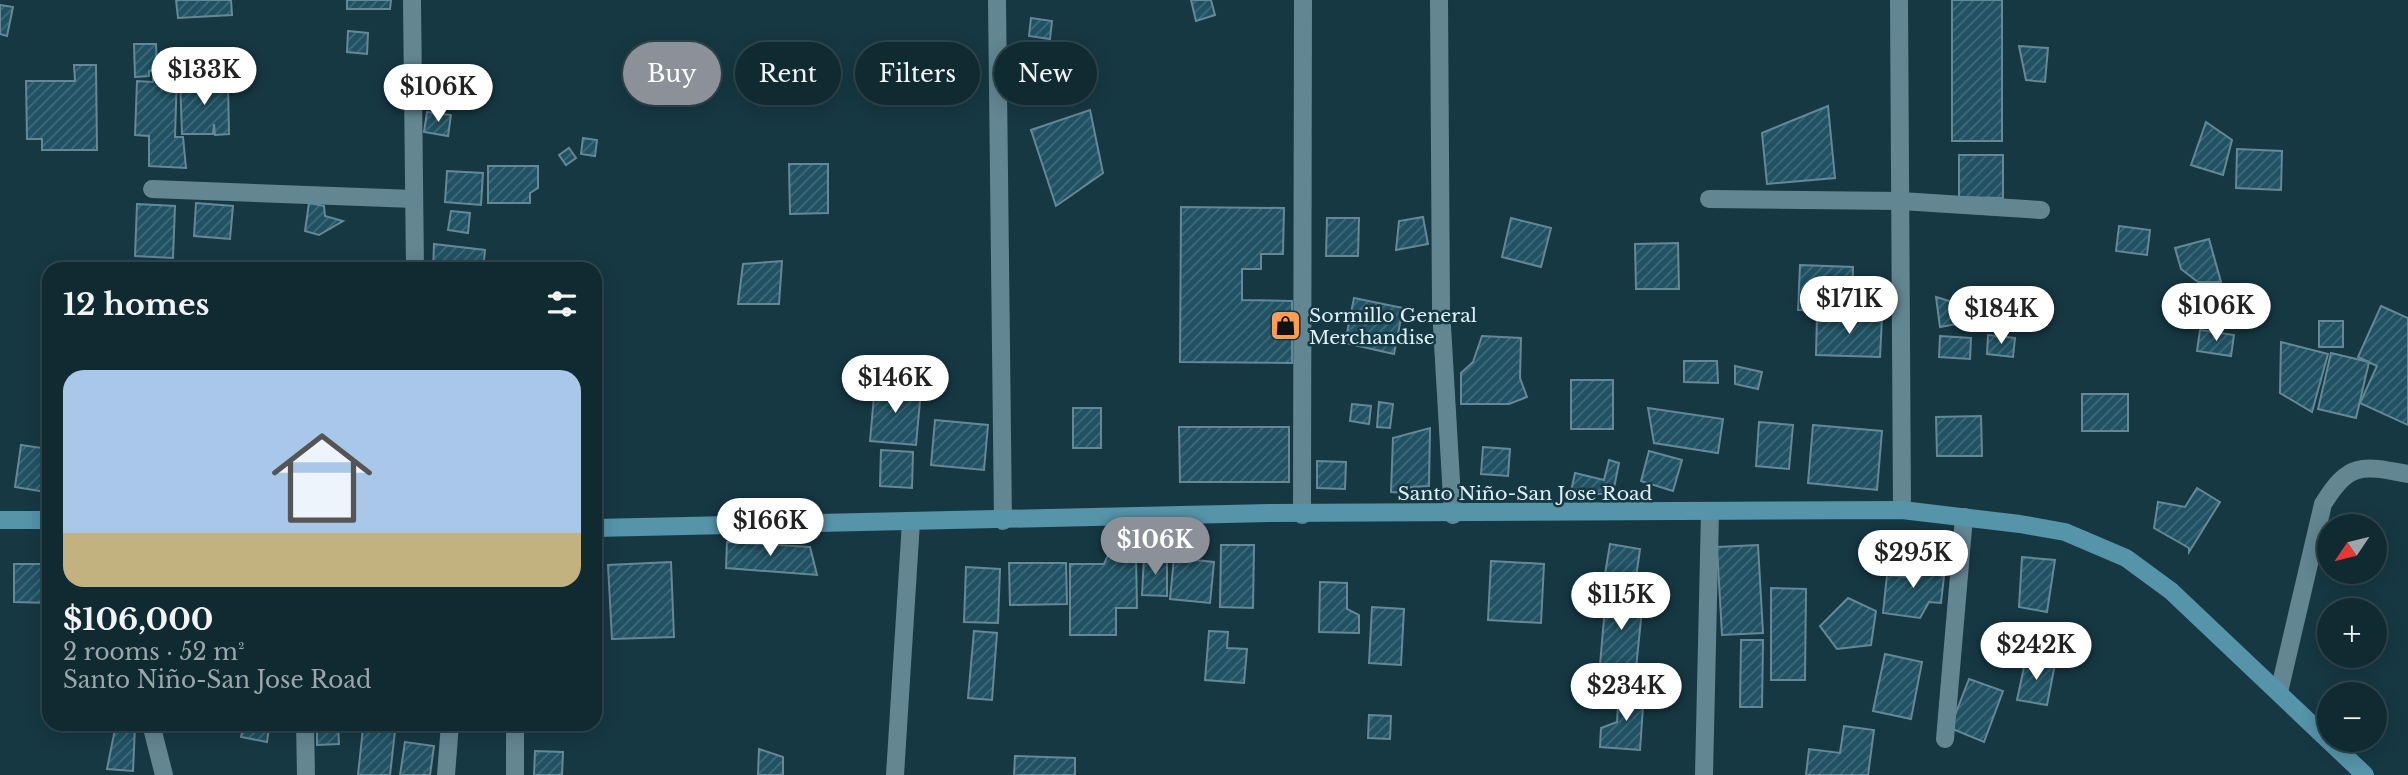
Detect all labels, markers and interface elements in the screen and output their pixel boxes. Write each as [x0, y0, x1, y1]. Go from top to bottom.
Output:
chip: Buy [623, 42, 721, 105]
chip: Rent [735, 42, 841, 105]
chip: Filters [855, 42, 980, 105]
chip: New [994, 42, 1097, 105]
pin: $133K [155, 48, 253, 107]
text: $133K [167, 56, 241, 84]
pin: $106K [389, 64, 487, 124]
text: $106K [400, 73, 476, 101]
pin: $171K [1800, 276, 1898, 336]
pin: $106K [2167, 284, 2265, 343]
icon: filters [543, 285, 581, 323]
text: $171K [1816, 285, 1882, 313]
text: 12 homes [63, 286, 210, 323]
pin: $184K [1952, 286, 2050, 346]
text: $106K [2178, 292, 2254, 320]
text: $184K [1964, 295, 2038, 323]
place label: Sormillo General Merchandise [1309, 304, 1477, 349]
shop icon: Sormillo General Merchandise [1269, 309, 1303, 343]
pin: $146K [846, 356, 944, 415]
text: $146K [858, 364, 932, 392]
icon: home [259, 415, 385, 541]
street label: Santo Niño-San Jose Road [1398, 482, 1653, 505]
pin: $166K [721, 498, 819, 558]
text: $166K [733, 507, 807, 535]
north arrow [2317, 514, 2387, 584]
map controls [2317, 514, 2387, 752]
pin: $106K [1106, 518, 1204, 577]
text: $106K [1117, 526, 1193, 554]
pin: $295K [1864, 530, 1962, 590]
text: $295K [1874, 539, 1952, 567]
pin: $115K [1572, 572, 1670, 632]
text: $115K [1587, 581, 1655, 609]
button: + [2317, 598, 2387, 668]
text: $106,000 [63, 601, 213, 638]
pin: $242K [1987, 622, 2085, 682]
text: $242K [1997, 631, 2075, 659]
text: 2 rooms · 52 m² [63, 638, 245, 666]
pin: $234K [1577, 664, 1675, 723]
text: Santo Niño-San Jose Road [63, 666, 372, 694]
text: $234K [1587, 672, 1665, 700]
button: − [2317, 682, 2387, 752]

